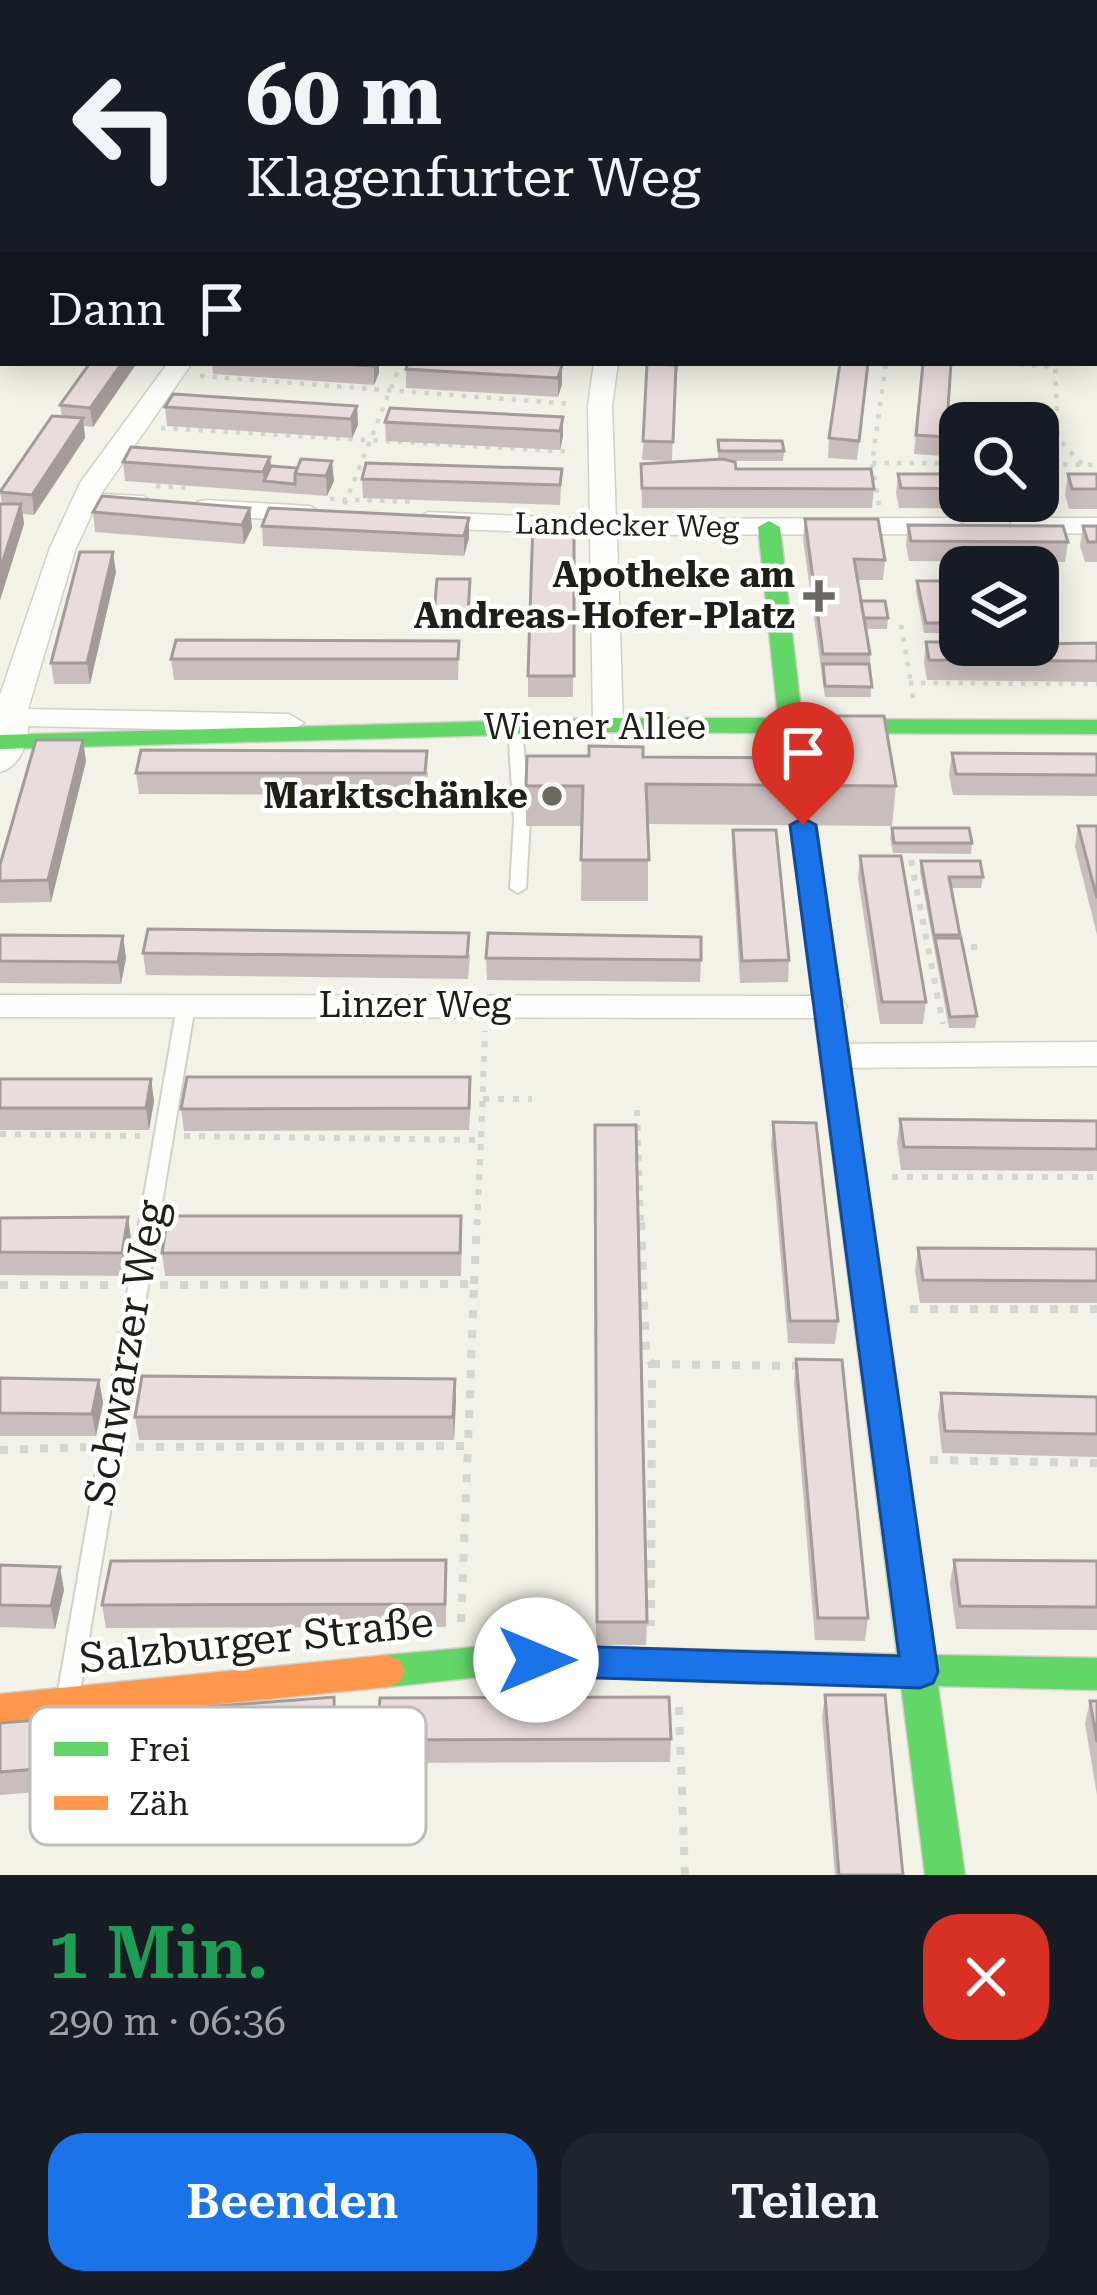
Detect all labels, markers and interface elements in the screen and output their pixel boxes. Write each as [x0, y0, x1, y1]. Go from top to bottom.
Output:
text: 60 m [246, 46, 442, 144]
icon: left [48, 48, 204, 204]
text: Klagenfurter Weg [246, 146, 701, 209]
icon: arrive [189, 276, 255, 342]
text: Dann [48, 283, 165, 336]
map controls [939, 402, 1059, 666]
button: search [939, 402, 1059, 522]
street label: Landecker Weg [515, 506, 739, 544]
button: layers [939, 546, 1059, 666]
place label: Apotheke am Andreas-Hofer-Platz [414, 554, 795, 637]
marker: Apotheke am Andreas-Hofer-Platz [806, 583, 832, 609]
pin [752, 702, 854, 825]
street label: Wiener Allee [484, 706, 706, 748]
icon: arrive [770, 720, 836, 786]
place label: Marktschänke [263, 775, 528, 817]
marker: Marktschänke [539, 783, 565, 809]
street label: Linzer Weg [319, 984, 512, 1026]
street label: Schwarzer Weg [74, 1196, 176, 1510]
street label: Salzburger Straße [76, 1597, 436, 1683]
position arrow [473, 1597, 599, 1723]
legend [30, 1707, 426, 1845]
text: Frei [129, 1730, 190, 1769]
text: Zäh [129, 1784, 189, 1823]
text: 1 Min. [48, 1911, 268, 1996]
button: close [923, 1914, 1049, 2040]
text: 290 m · 06:36 [48, 1999, 286, 2045]
button: Beenden [48, 2133, 537, 2271]
button: Teilen [561, 2133, 1049, 2271]

